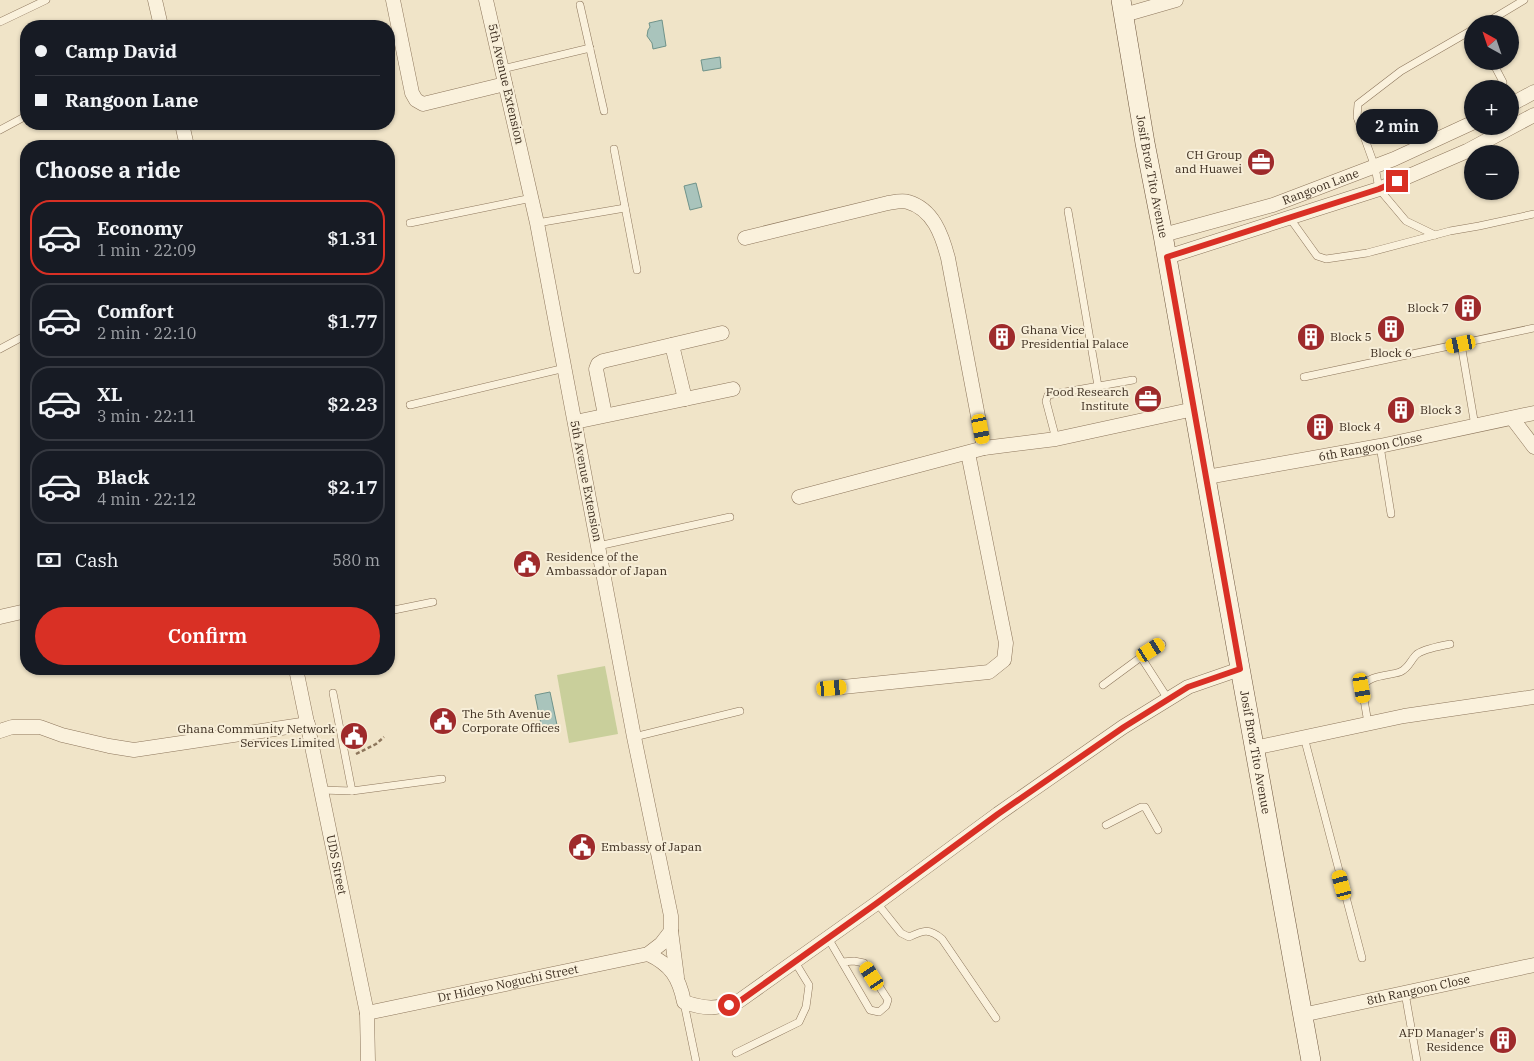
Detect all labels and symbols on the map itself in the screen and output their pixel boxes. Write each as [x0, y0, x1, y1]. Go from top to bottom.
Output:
north arrow [1464, 15, 1519, 70]
street label: 5th Avenue Extension [485, 22, 528, 146]
callout: 2 min [1356, 109, 1438, 144]
street label: Josif Broz Tito Avenue [1133, 113, 1171, 239]
place label: CH Group and Huawei [1175, 147, 1242, 176]
office icon: CH Group and Huawei [1246, 147, 1276, 177]
street label: Rangoon Lane [1280, 165, 1361, 208]
route end [1386, 170, 1408, 192]
building icon: Block 7 [1453, 293, 1483, 323]
place label: Block 7 [1407, 300, 1449, 315]
building icon: Block 6 [1376, 314, 1406, 344]
building icon: Ghana Vice Presidential Palace [987, 322, 1017, 352]
place label: Ghana Vice Presidential Palace [1021, 322, 1129, 351]
building icon: Block 5 [1296, 322, 1326, 352]
place label: Block 5 [1330, 329, 1372, 344]
car [1444, 334, 1477, 354]
place label: Block 6 [1370, 345, 1412, 360]
place label: Food Research Institute [1046, 384, 1130, 413]
office icon: Food Research Institute [1133, 384, 1163, 414]
building icon: Block 3 [1386, 395, 1416, 425]
place label: Block 3 [1420, 402, 1462, 417]
building icon: Block 4 [1305, 412, 1335, 442]
car [970, 413, 991, 445]
street label: 5th Avenue Extension [567, 419, 606, 543]
place label: Block 4 [1339, 419, 1381, 434]
street label: 6th Rangoon Close [1317, 429, 1423, 464]
public building icon: Residence of the Ambassador of Japan [512, 549, 542, 579]
place label: Residence of the Ambassador of Japan [546, 549, 667, 578]
car [1134, 636, 1167, 664]
car [1352, 672, 1371, 704]
car [816, 679, 847, 697]
street label: Josif Broz Tito Avenue [1237, 689, 1274, 815]
public building icon: The 5th Avenue Corporate Offices [428, 706, 458, 736]
place label: The 5th Avenue Corporate Offices [462, 706, 560, 735]
place label: Ghana Community Network Services Limited [177, 721, 335, 750]
public building icon: Ghana Community Network Services Limited [339, 721, 369, 751]
public building icon: Embassy of Japan [567, 832, 597, 862]
street label: UDS Street [323, 833, 350, 896]
place label: Embassy of Japan [601, 839, 702, 854]
car [1330, 869, 1353, 901]
car [857, 959, 886, 993]
street label: Dr Hideyo Noguchi Street [436, 961, 580, 1005]
street label: 8th Rangoon Close [1365, 971, 1471, 1008]
route start [718, 994, 740, 1016]
place label: AFD Manager's Residence [1399, 1025, 1484, 1054]
building icon: AFD Manager's Residence [1488, 1025, 1518, 1055]

